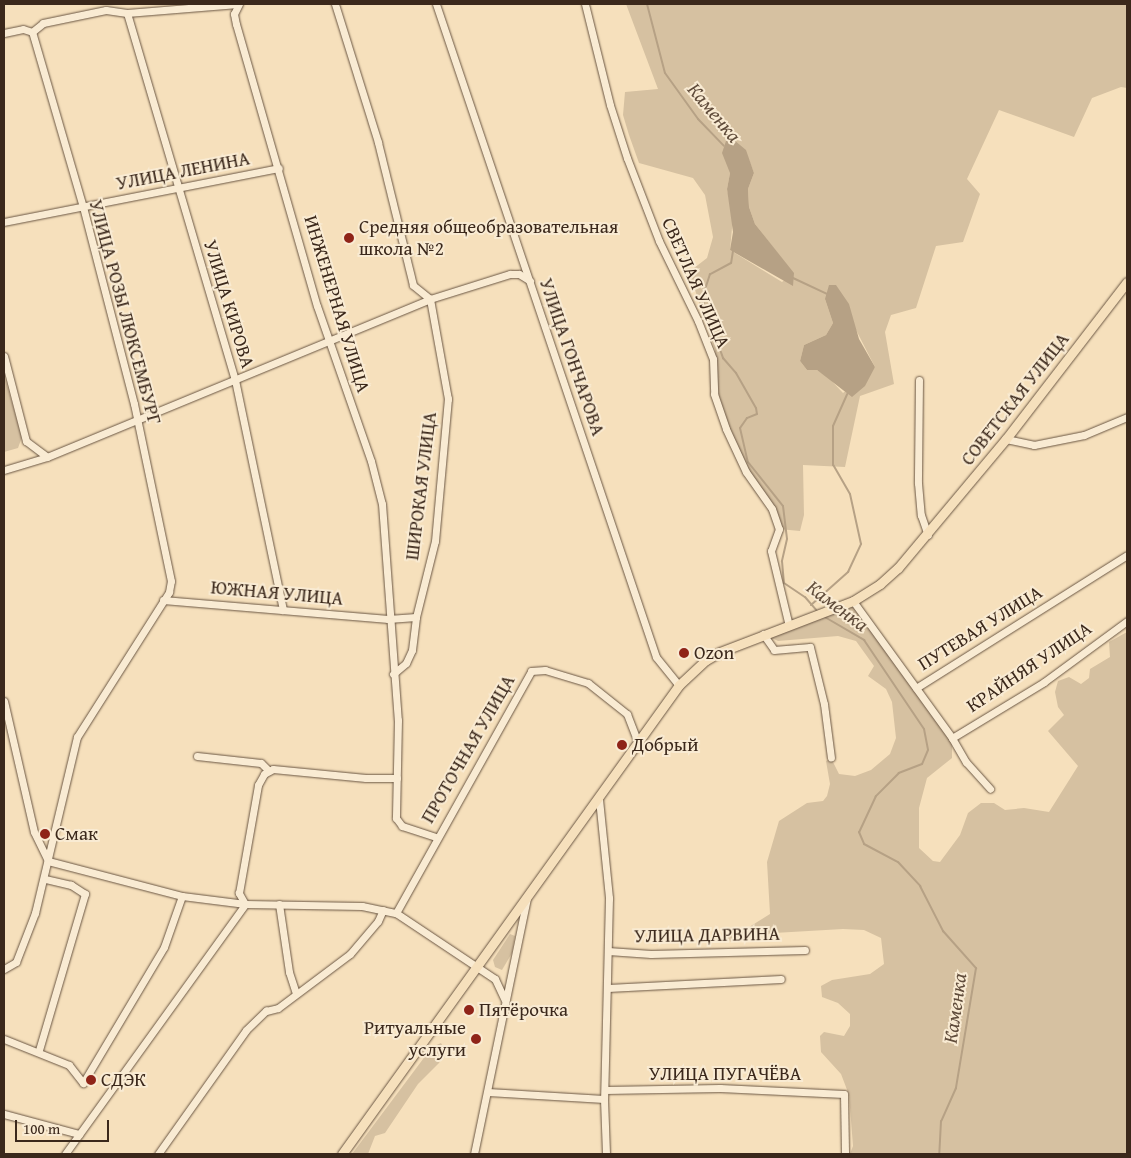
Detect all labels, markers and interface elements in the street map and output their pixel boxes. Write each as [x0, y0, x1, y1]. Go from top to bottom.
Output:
water label: Каменка [683, 77, 747, 147]
street label: УЛИЦА ЛЕНИНА [114, 147, 252, 195]
street label: УЛИЦА РОЗЫ ЛЮКСЕМБУРГ [84, 197, 166, 427]
street label: ИНЖЕНЕРНАЯ УЛИЦА [299, 213, 375, 395]
street label: СВЕТЛАЯ УЛИЦА [657, 214, 735, 352]
place label: Средняя общеобразовательная школа №2 [359, 216, 618, 260]
marker: Средняя общеобразовательная школа №2 [343, 232, 355, 244]
street label: УЛИЦА КИРОВА [199, 237, 259, 371]
street label: УЛИЦА ГОНЧАРОВА [534, 275, 610, 439]
street label: СОВЕТСКАЯ УЛИЦА [956, 328, 1074, 470]
street label: ШИРОКАЯ УЛИЦА [401, 411, 441, 561]
water label: Каменка [803, 574, 873, 636]
street label: ЮЖНАЯ УЛИЦА [210, 576, 344, 610]
street label: ПУТЕВАЯ УЛИЦА [914, 581, 1046, 675]
street label: КРАЙНЯЯ УЛИЦА [962, 617, 1096, 717]
place label: Ozon [694, 642, 734, 664]
marker: Ozon [678, 647, 690, 659]
street label: ПРОТОЧНАЯ УЛИЦА [416, 671, 520, 827]
place label: Добрый [632, 734, 698, 756]
marker: Добрый [616, 739, 628, 751]
place label: Смак [55, 823, 98, 845]
marker: Смак [39, 828, 51, 840]
street label: УЛИЦА ДАРВИНА [634, 922, 780, 948]
water label: Каменка [937, 971, 971, 1045]
place label: Пятёрочка [479, 999, 568, 1021]
marker: Пятёрочка [463, 1004, 475, 1016]
place label: Ритуальные услуги [364, 1017, 466, 1061]
marker: Ритуальные услуги [470, 1033, 482, 1045]
street label: УЛИЦА ПУГАЧЁВА [649, 1063, 801, 1085]
place label: СДЭК [101, 1069, 146, 1091]
marker: СДЭК [85, 1074, 97, 1086]
scale bar [18, 1110, 111, 1142]
text: 100 m [23, 1118, 60, 1139]

